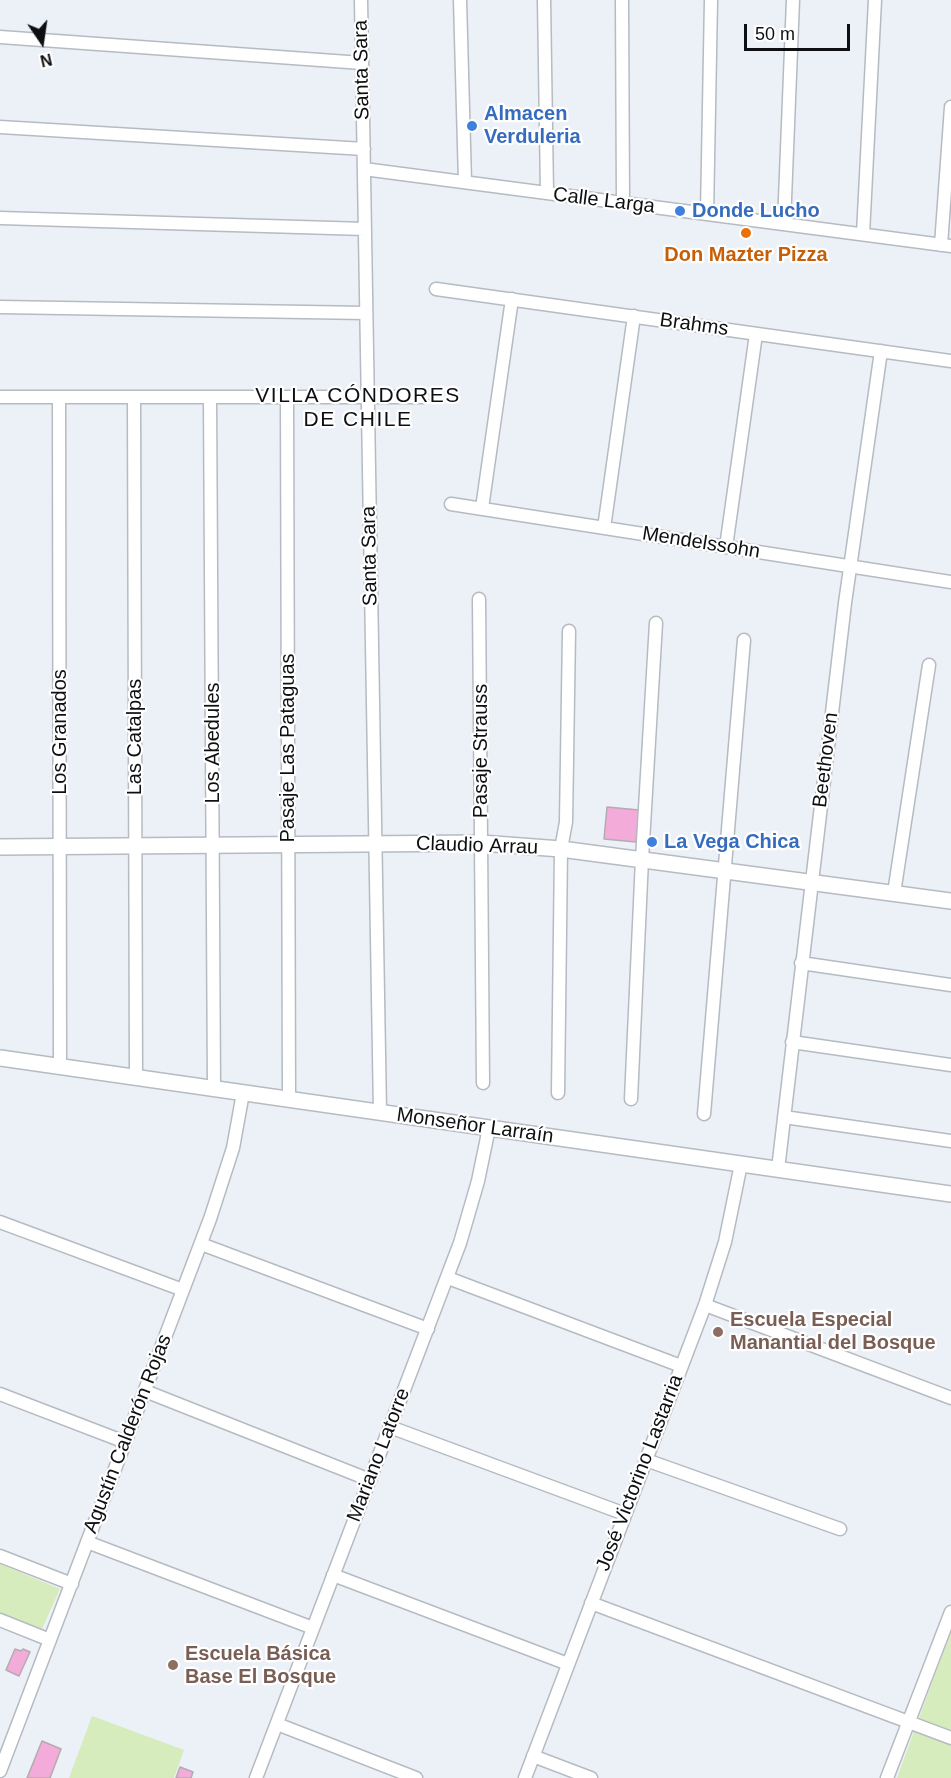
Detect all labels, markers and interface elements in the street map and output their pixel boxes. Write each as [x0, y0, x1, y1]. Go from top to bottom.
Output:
north arrow [12, 12, 72, 72]
scale bar [747, 12, 854, 50]
street label: Santa Sara [349, 20, 375, 120]
text: 50 m [755, 24, 795, 44]
text: N [39, 50, 54, 70]
place label: Almacen Verduleria [484, 102, 581, 149]
marker: Almacen Verduleria [465, 119, 479, 133]
street label: Calle Larga [552, 183, 656, 219]
place label: Donde Lucho [692, 199, 820, 223]
marker: Donde Lucho [673, 204, 687, 218]
marker: Don Mazter Pizza [739, 226, 753, 240]
place label: Don Mazter Pizza [664, 243, 828, 267]
street label: Brahms [658, 308, 730, 342]
district label: VILLA CÓNDORES DE CHILE [255, 383, 461, 433]
street label: Santa Sara [357, 506, 383, 606]
street label: Mendelssohn [640, 522, 762, 564]
street label: Pasaje Las Pataguas [276, 653, 300, 843]
street label: Los Granados [48, 669, 72, 795]
street label: Las Catalpas [123, 679, 147, 795]
street label: Los Abedules [201, 682, 225, 804]
street label: Pasaje Strauss [469, 684, 493, 818]
street label: Beethoven [808, 711, 844, 809]
place label: La Vega Chica [664, 830, 800, 854]
street label: Claudio Arrau [415, 832, 539, 860]
marker: La Vega Chica [645, 835, 659, 849]
street label: Monseñor Larraín [395, 1103, 555, 1149]
place label: Escuela Especial Manantial del Bosque [730, 1308, 936, 1355]
marker: Escuela Especial Manantial del Bosque [711, 1325, 725, 1339]
street label: Agustín Calderón Rojas [79, 1331, 177, 1537]
street label: José Victorino Lastarria [591, 1371, 689, 1575]
street label: Mariano Latorre [342, 1385, 416, 1525]
place label: Escuela Básica Base El Bosque [185, 1642, 336, 1689]
marker: Escuela Básica Base El Bosque [166, 1658, 180, 1672]

